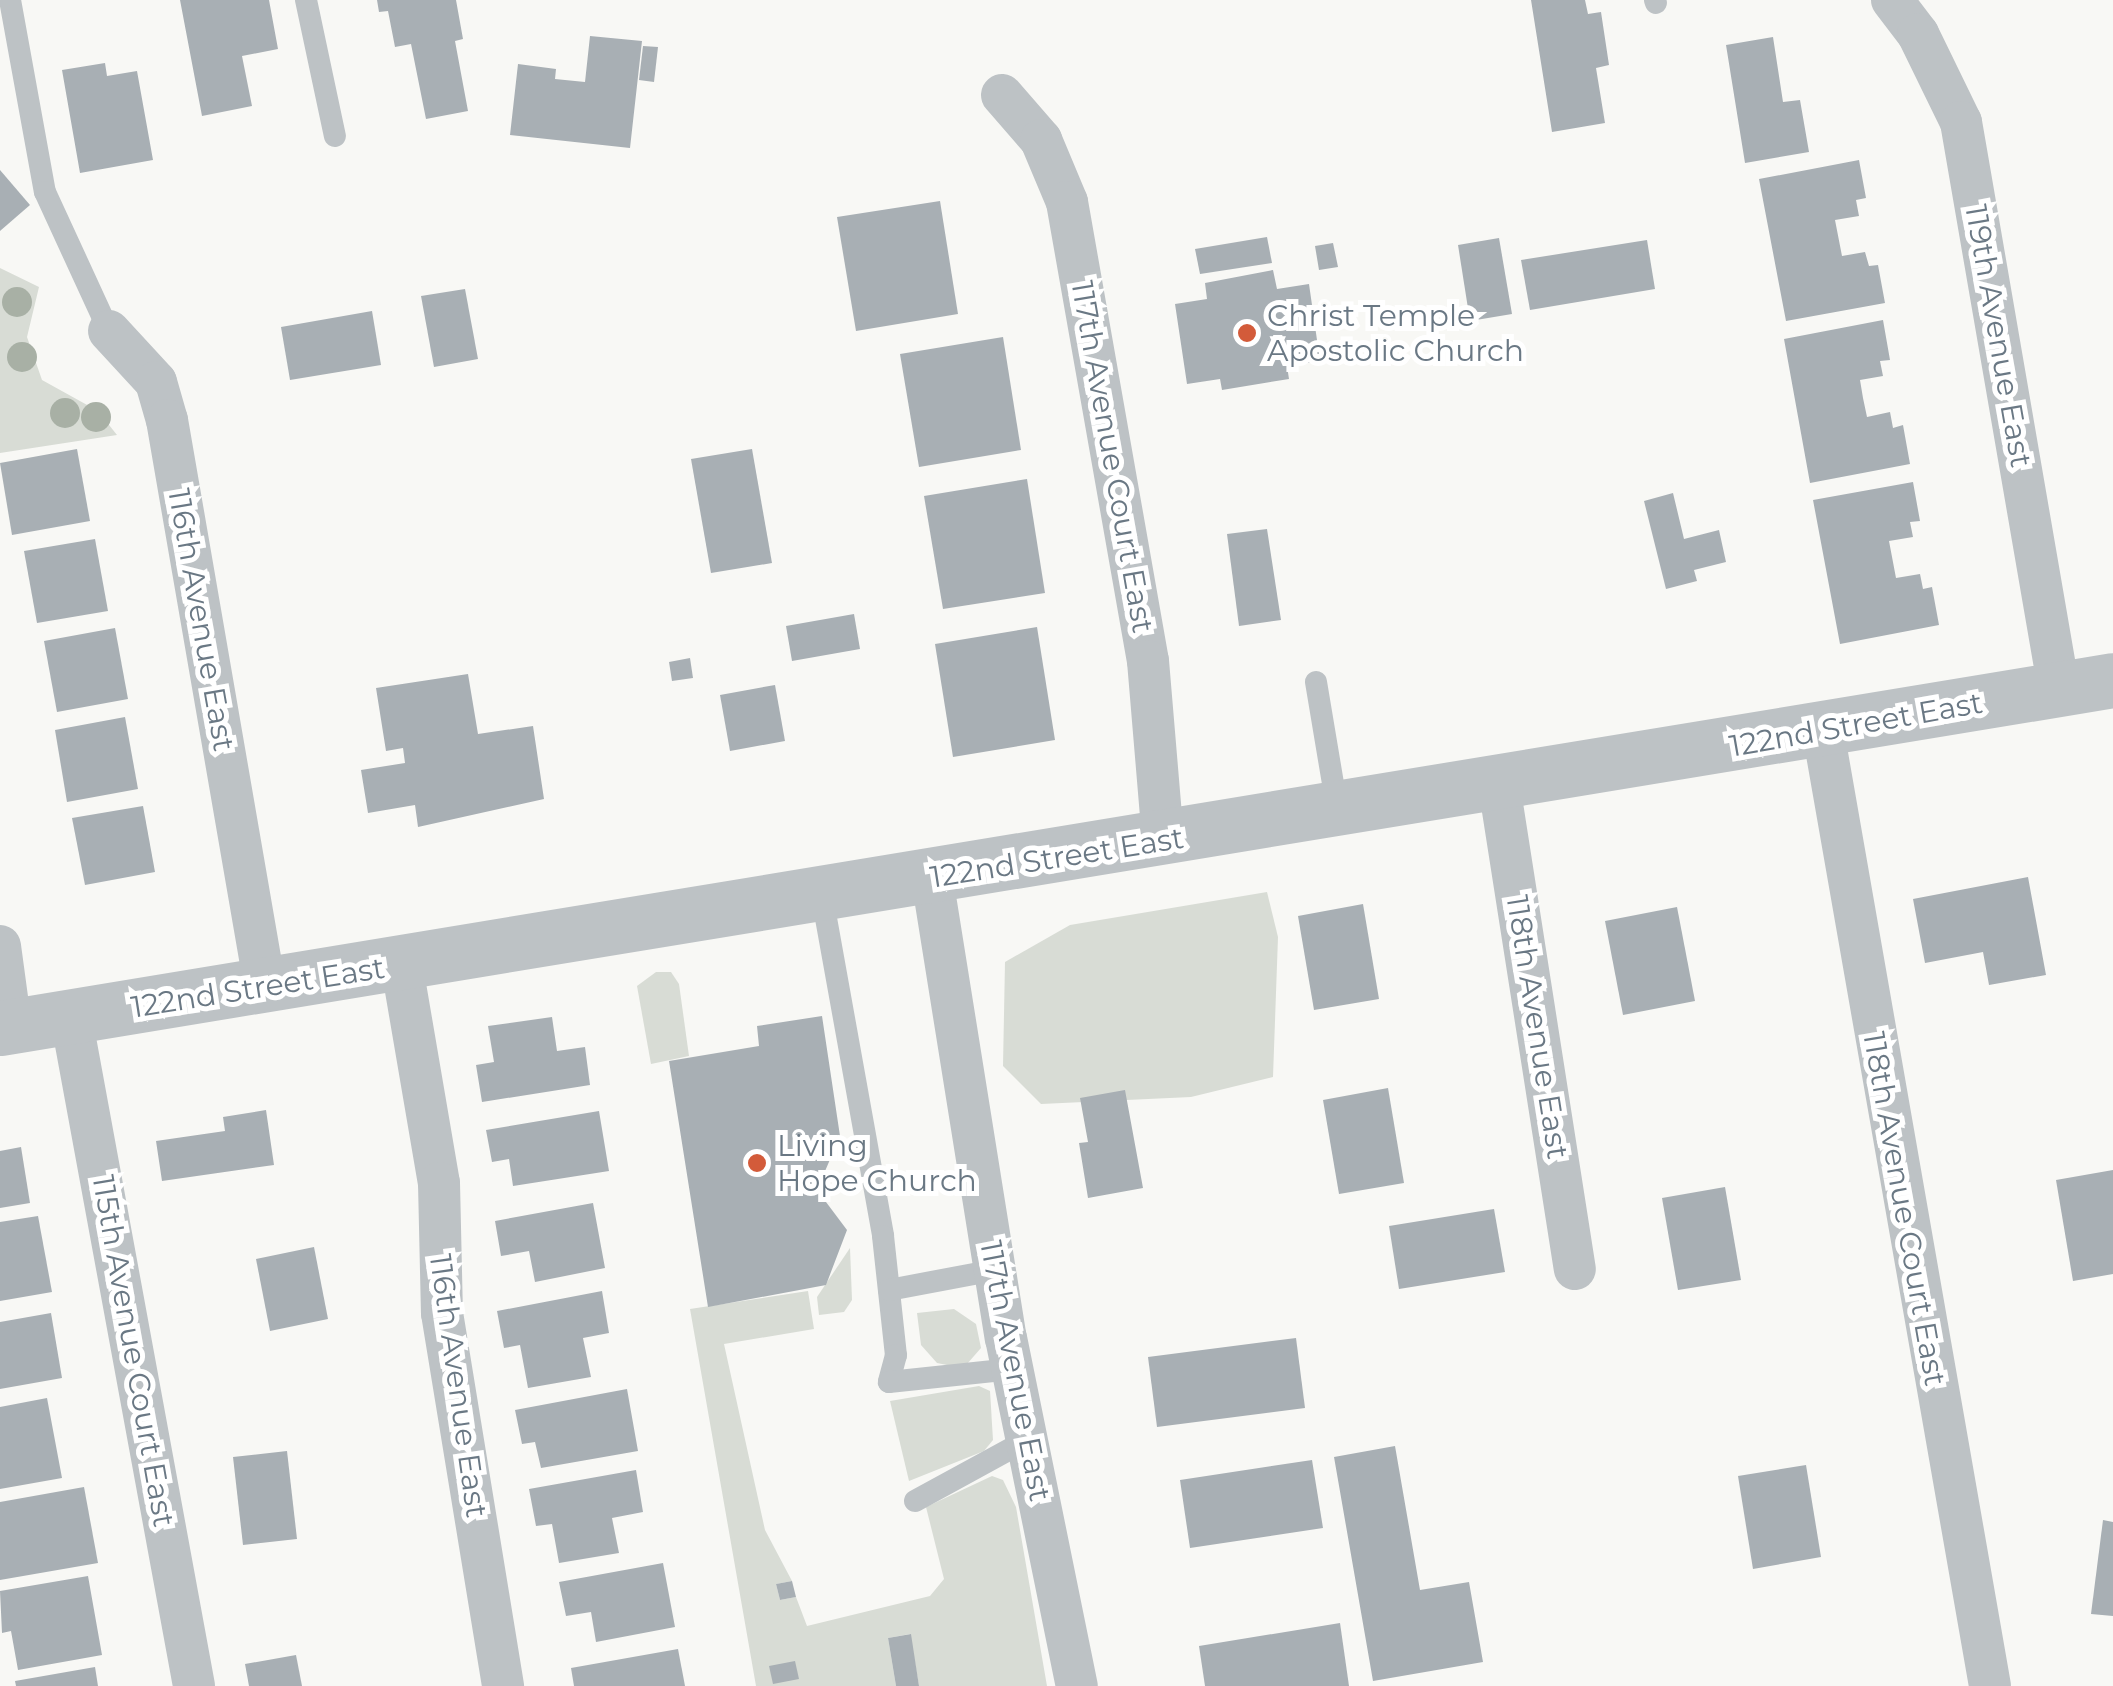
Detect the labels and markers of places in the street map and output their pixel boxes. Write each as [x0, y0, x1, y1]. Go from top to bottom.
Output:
place label: Christ Temple Apostolic Church [1267, 298, 1524, 368]
marker: Christ Temple Apostolic Church [1236, 322, 1258, 344]
place label: Living Hope Church [777, 1128, 977, 1198]
marker: Living Hope Church [746, 1152, 768, 1174]

